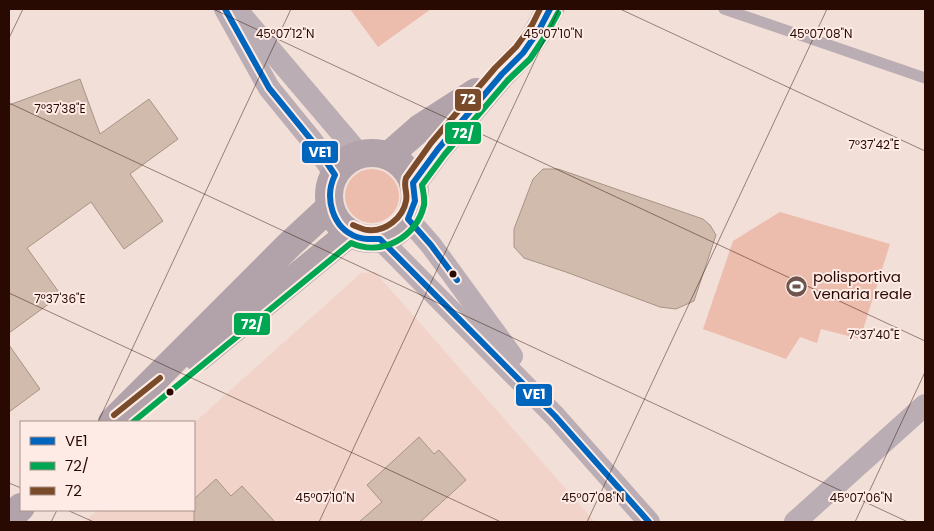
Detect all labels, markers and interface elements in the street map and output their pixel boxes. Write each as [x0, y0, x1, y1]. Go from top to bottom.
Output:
text: 45°07'12"N [256, 25, 314, 42]
text: 45°07'10"N [523, 25, 583, 42]
text: 45°07'08"N [789, 25, 853, 42]
line badge: 72 [454, 88, 482, 112]
text: 72 [460, 89, 476, 109]
text: 7°37'38"E [34, 100, 86, 117]
line badge: 72/ [444, 121, 482, 145]
text: 72/ [452, 123, 475, 143]
text: 7°37'42"E [848, 136, 900, 153]
line badge: VE1 [301, 140, 339, 164]
text: VE1 [308, 142, 332, 162]
place label: polisportiva venaria reale [813, 266, 912, 304]
unlabelled marker [448, 269, 458, 279]
sports icon: polisportiva venaria reale [785, 274, 809, 298]
text: 7°37'36"E [34, 290, 86, 307]
line badge: 72/ [233, 312, 271, 336]
text: 72/ [241, 314, 264, 334]
text: 7°37'40"E [848, 326, 900, 343]
line badge: VE1 [515, 383, 553, 407]
text: VE1 [522, 384, 546, 404]
unlabelled marker [165, 387, 175, 397]
legend [20, 421, 195, 511]
text: VE1 [65, 430, 88, 451]
text: 72/ [65, 455, 89, 476]
text: 72 [65, 480, 82, 501]
text: 45°07'10"N [295, 489, 355, 506]
text: 45°07'08"N [561, 489, 625, 506]
text: 45°07'06"N [829, 489, 893, 506]

